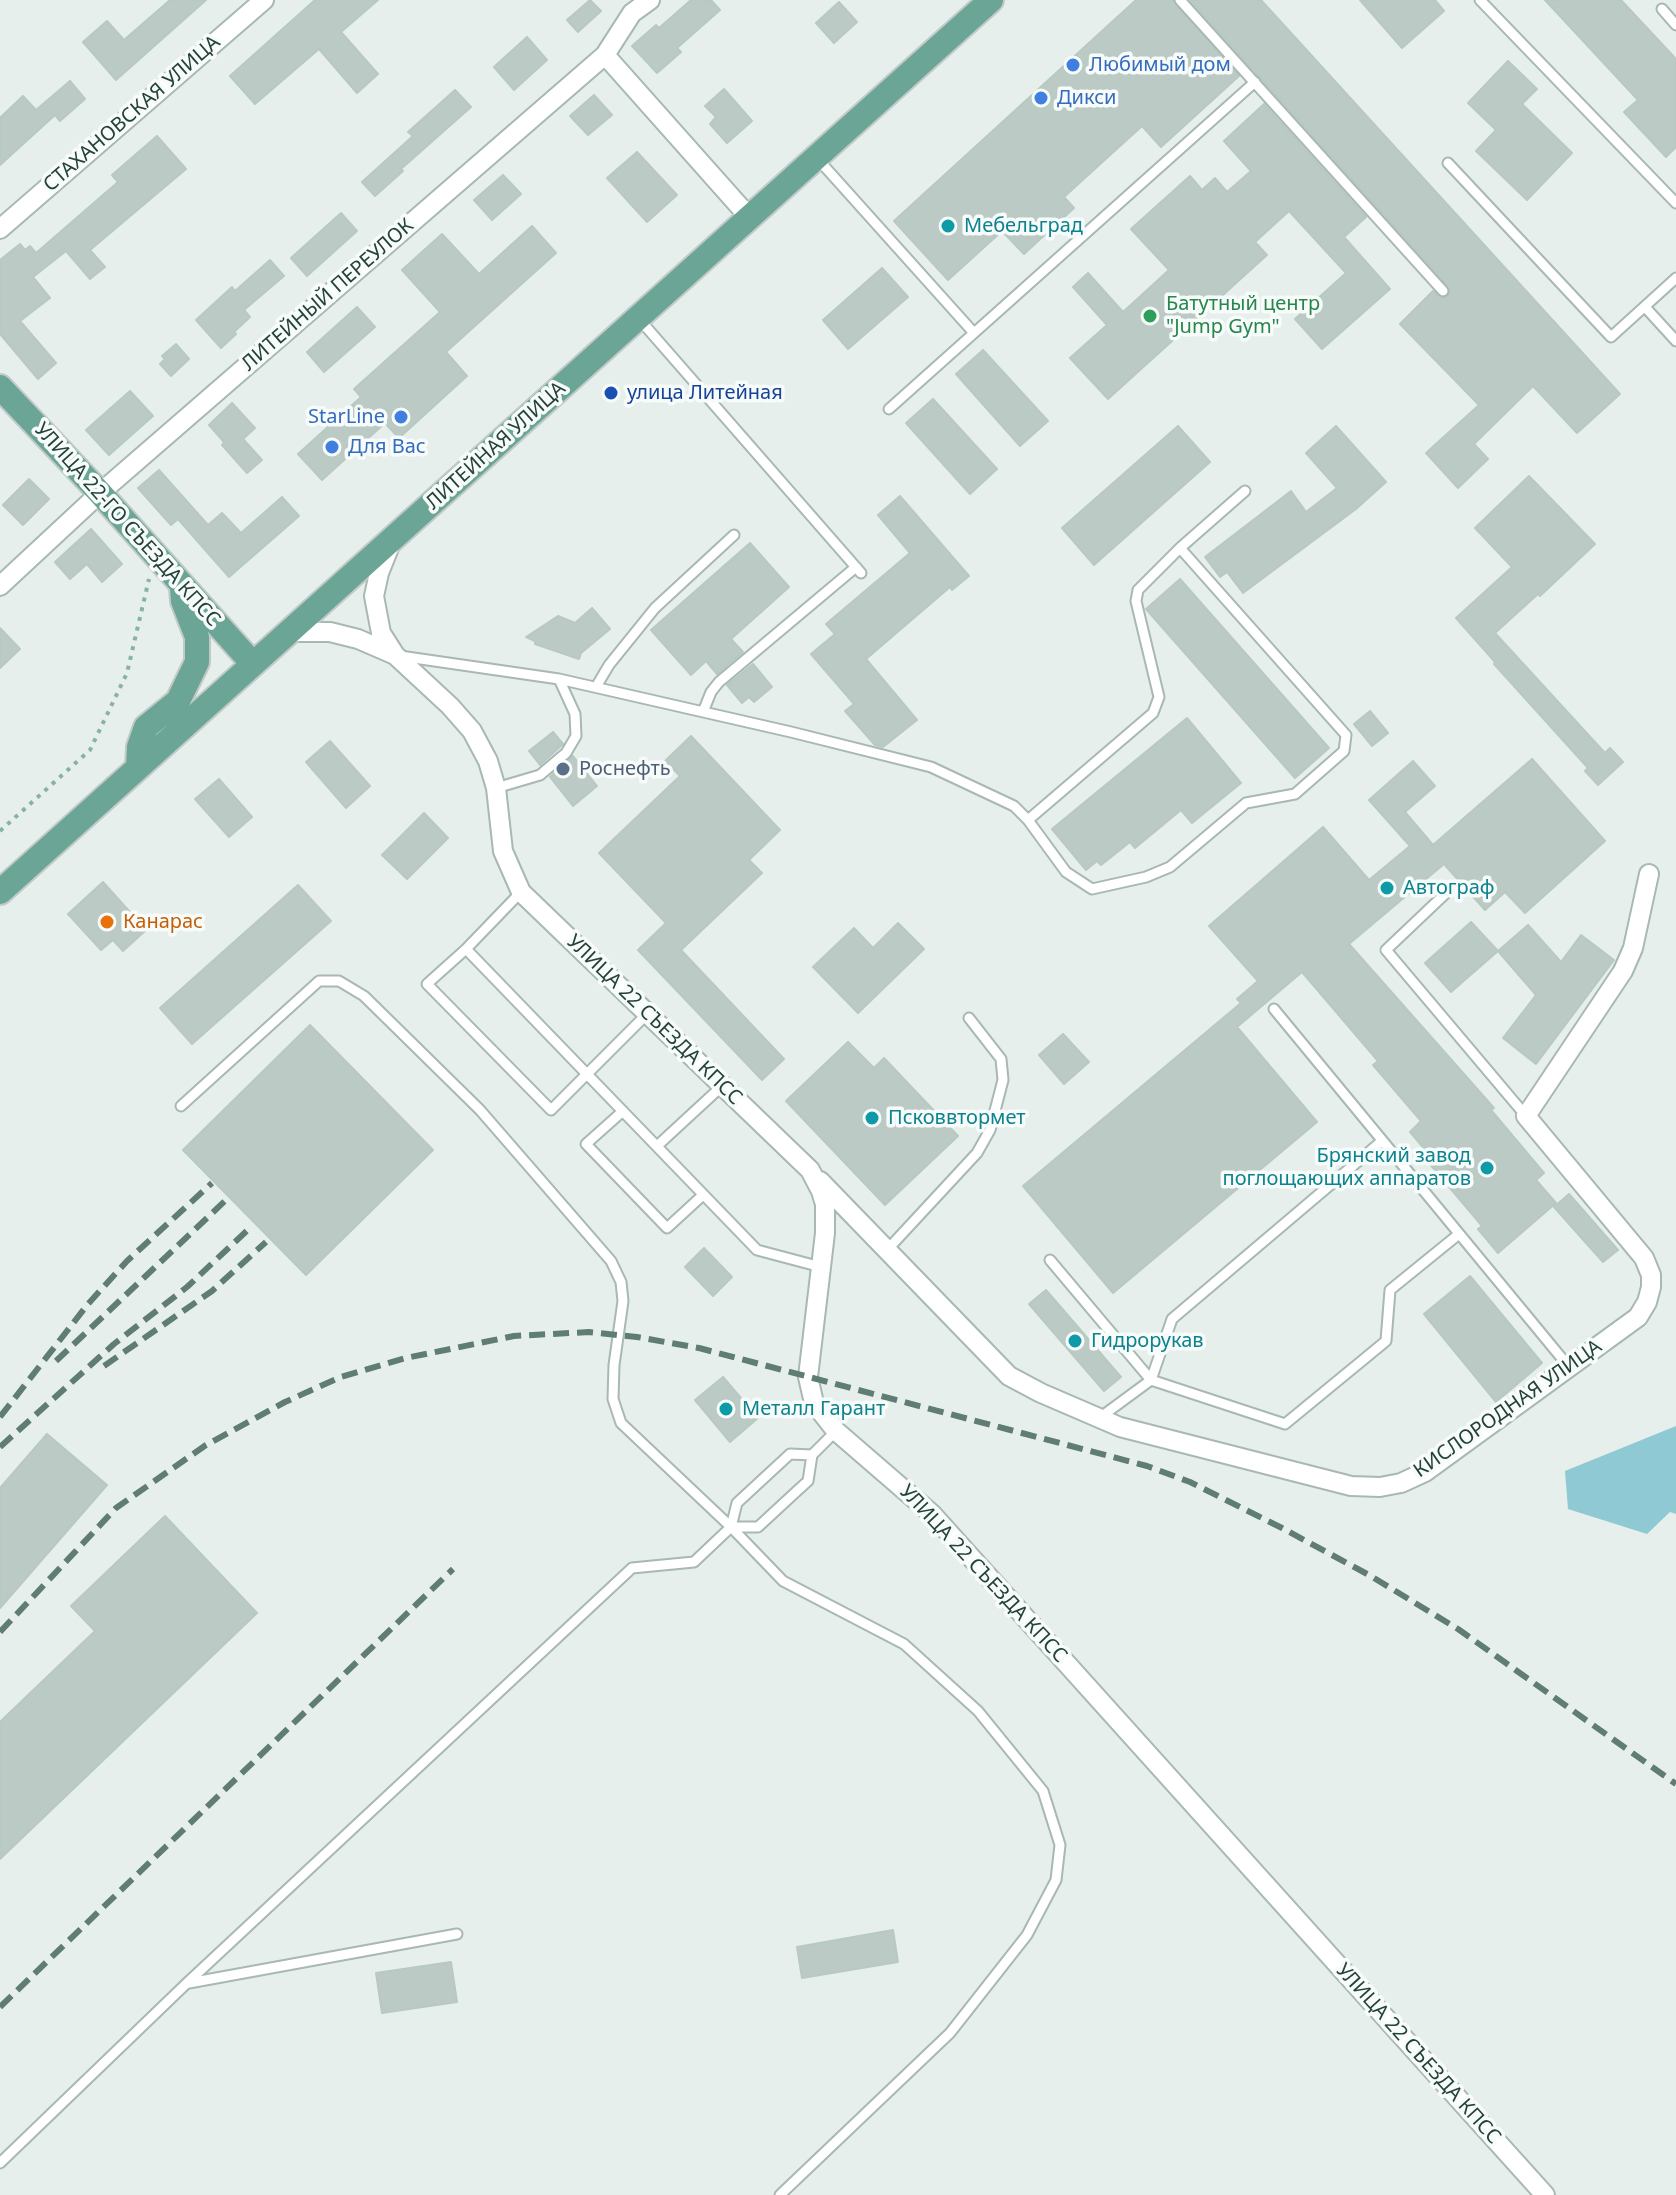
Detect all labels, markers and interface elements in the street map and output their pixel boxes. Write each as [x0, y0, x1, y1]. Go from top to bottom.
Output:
street label: СТАХАНОВСКАЯ УЛИЦА [39, 31, 225, 197]
place label: Любимый дом [1089, 53, 1231, 77]
marker: Любимый дом [1064, 56, 1082, 74]
place label: Дикси [1057, 86, 1116, 110]
marker: Дикси [1032, 89, 1050, 107]
street label: ЛИТЕЙНЫЙ ПЕРЕУЛОК [237, 214, 419, 376]
place label: Мебельград [964, 214, 1083, 238]
marker: Мебельград [939, 217, 957, 235]
place label: Батутный центр "Jump Gym" [1166, 292, 1320, 339]
marker: Батутный центр "Jump Gym" [1141, 307, 1159, 325]
street label: ЛИТЕЙНАЯ УЛИЦА [421, 377, 571, 515]
place label: улица Литейная [627, 381, 783, 405]
marker: улица Литейная [602, 384, 620, 402]
place label: StarLine [308, 405, 385, 429]
marker: StarLine [392, 408, 410, 426]
street label: УЛИЦА 22-ГО СЪЕЗДА КПСС [29, 418, 225, 632]
place label: Для Вас [348, 435, 426, 459]
marker: Для Вас [323, 438, 341, 456]
place label: Роснефть [579, 757, 671, 781]
marker: Роснефть [554, 760, 572, 778]
place label: Автограф [1403, 876, 1495, 900]
marker: Автограф [1378, 879, 1396, 897]
place label: Канарас [123, 910, 203, 934]
marker: Канарас [98, 913, 116, 931]
street label: УЛИЦА 22 СЪЕЗДА КПСС [561, 930, 747, 1110]
place label: Псковвтормет [888, 1106, 1026, 1130]
marker: Псковвтормет [863, 1109, 881, 1127]
place label: Брянский завод поглощающих аппаратов [1223, 1144, 1471, 1191]
marker: Брянский завод поглощающих аппаратов [1478, 1159, 1496, 1177]
place label: Гидрорукав [1091, 1329, 1204, 1353]
marker: Гидрорукав [1066, 1332, 1084, 1350]
street label: КИСЛОРОДНАЯ УЛИЦА [1409, 1335, 1607, 1483]
place label: Металл Гарант [742, 1397, 885, 1421]
marker: Металл Гарант [717, 1400, 735, 1418]
street label: УЛИЦА 22 СЪЕЗДА КПСС [894, 1480, 1072, 1668]
street label: УЛИЦА 22 СЪЕЗДА КПСС [1331, 1959, 1505, 2149]

